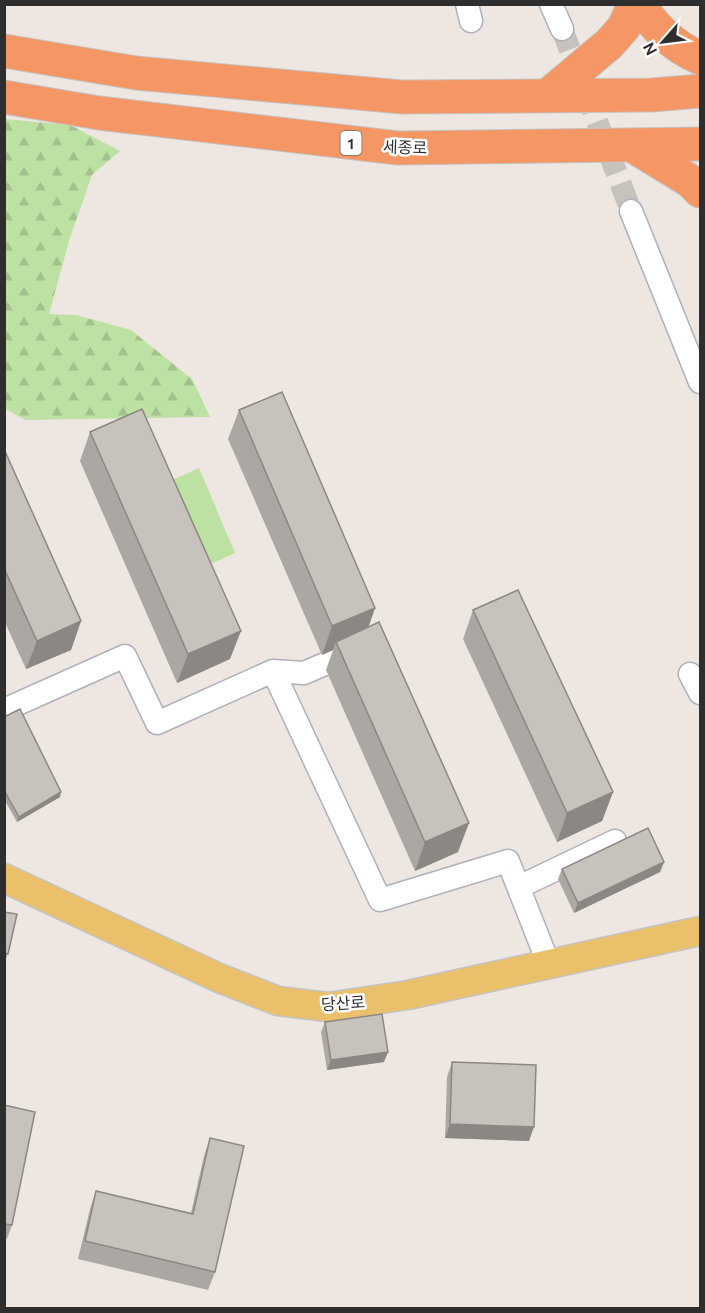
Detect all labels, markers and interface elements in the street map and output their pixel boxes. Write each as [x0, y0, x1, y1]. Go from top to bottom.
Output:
north arrow [633, 12, 693, 72]
text: N [639, 40, 661, 59]
road number: 1 [340, 131, 362, 155]
street label: 세종로 [383, 137, 428, 157]
street label: 당산로 [320, 992, 366, 1014]

